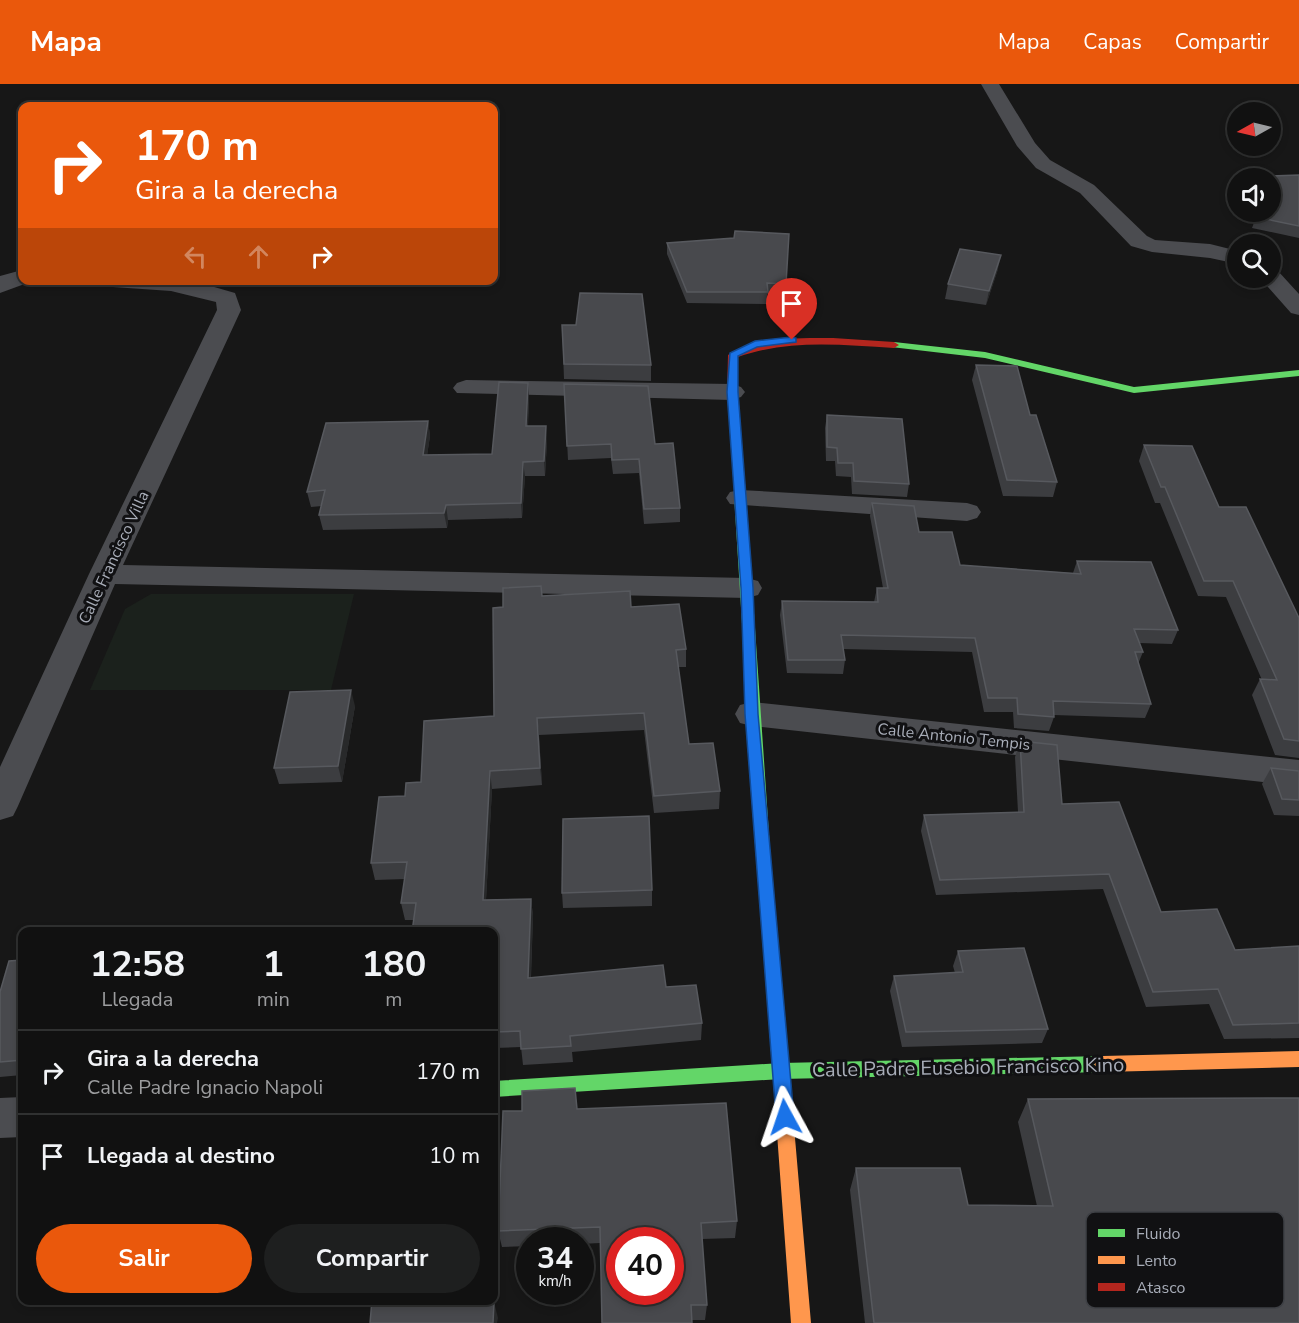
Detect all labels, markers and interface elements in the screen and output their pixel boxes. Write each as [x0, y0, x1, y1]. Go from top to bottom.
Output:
text: Mapa [30, 23, 102, 61]
text: Mapa [998, 28, 1050, 56]
text: Capas [1083, 28, 1142, 56]
text: Compartir [1175, 28, 1269, 56]
north arrow [1227, 102, 1281, 156]
map controls [1227, 102, 1281, 288]
text: 170 m [135, 118, 259, 175]
icon: right [36, 126, 114, 204]
button: sound [1227, 168, 1281, 222]
text: Gira a la derecha [135, 172, 338, 209]
button: search [1227, 234, 1281, 288]
icon: left [179, 240, 212, 273]
icon: ahead [242, 240, 275, 273]
icon: right [305, 240, 338, 273]
pin [766, 278, 817, 340]
icon: arrive [775, 287, 808, 320]
street label: Calle Francisco Villa [73, 487, 154, 628]
street label: Calle Antonio Tempis [876, 718, 1031, 756]
text: 12:58 [90, 940, 185, 989]
text: 1 [262, 940, 284, 989]
text: 180 [361, 940, 426, 989]
text: Llegada [101, 986, 173, 1013]
text: min [257, 986, 290, 1013]
text: m [385, 986, 402, 1013]
text: Gira a la derecha [87, 1044, 259, 1074]
street label: Calle Padre Eusebio Francisco Kino [812, 1051, 1124, 1084]
icon: right [36, 1056, 69, 1089]
text: 170 m [416, 1057, 480, 1087]
text: Calle Padre Ignacio Napoli [87, 1074, 323, 1101]
position arrow [753, 1085, 817, 1149]
icon: arrive [36, 1140, 69, 1173]
text: Llegada al destino [87, 1141, 275, 1171]
text: 10 m [429, 1141, 480, 1171]
legend [1086, 1212, 1284, 1308]
text: Fluido [1136, 1223, 1181, 1245]
button: Salir [36, 1224, 252, 1293]
button: Compartir [264, 1224, 480, 1293]
speed limit sign: 40 [606, 1227, 684, 1305]
text: 34 [537, 1238, 573, 1279]
text: Lento [1136, 1250, 1177, 1272]
text: km/h [538, 1271, 572, 1291]
text: Atasco [1136, 1277, 1185, 1299]

